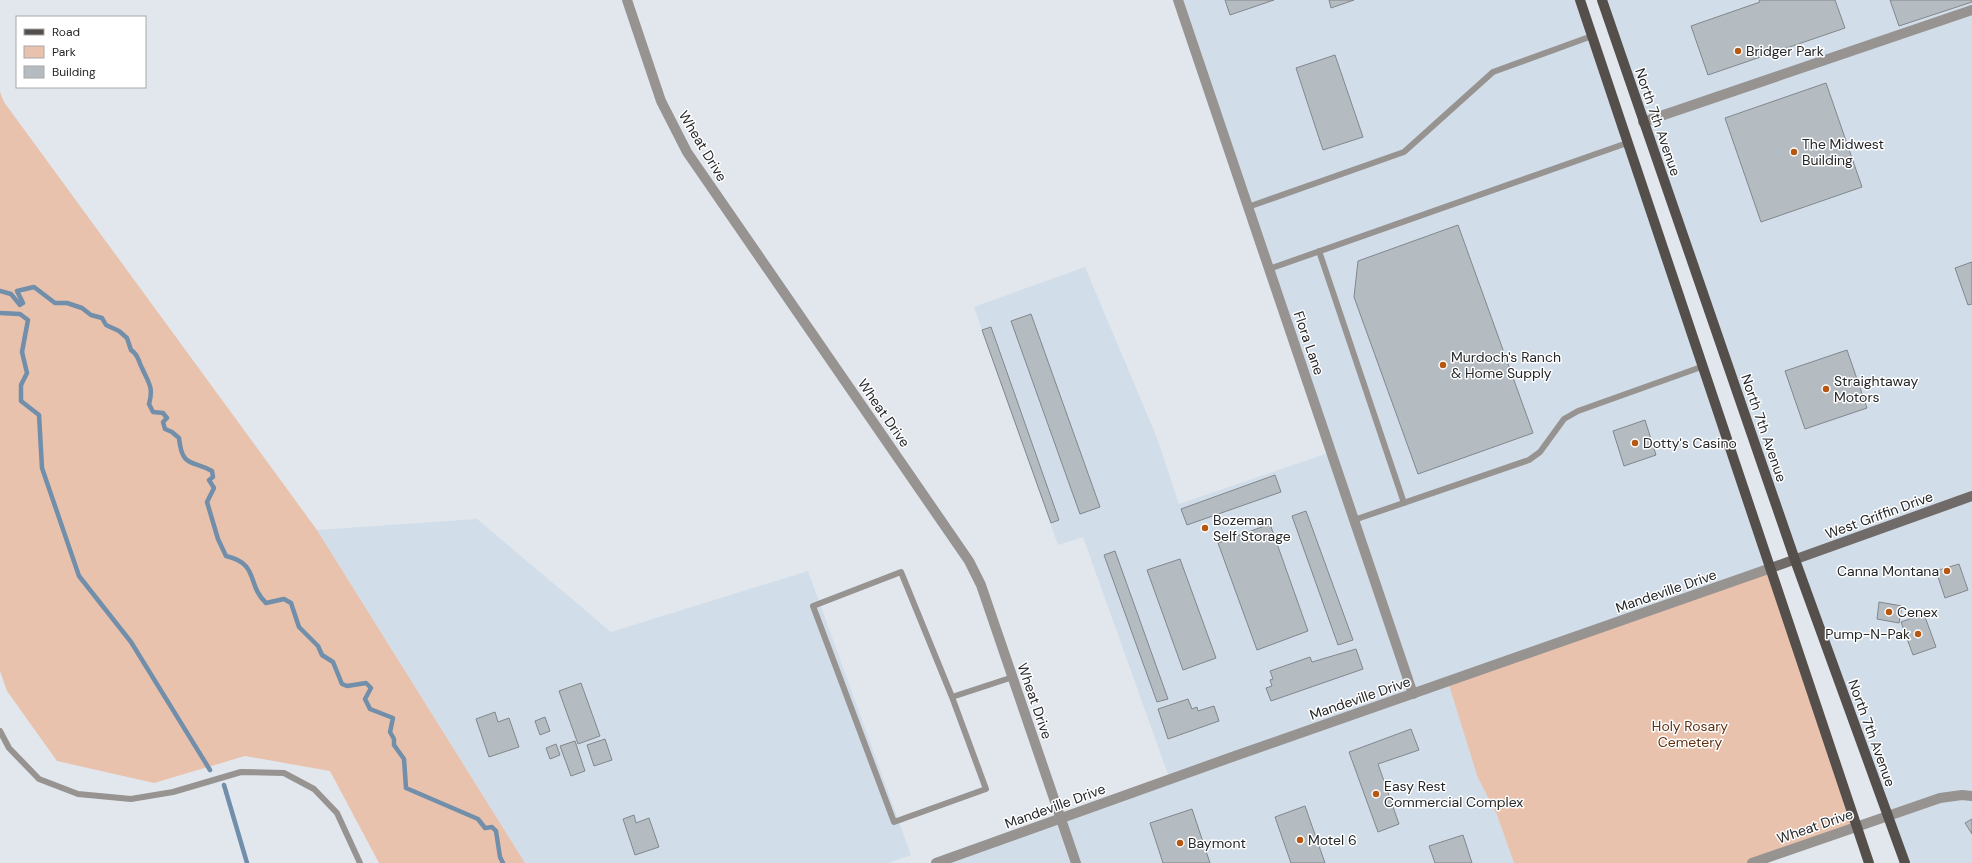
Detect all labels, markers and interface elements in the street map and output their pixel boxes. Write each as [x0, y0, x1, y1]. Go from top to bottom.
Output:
legend [16, 16, 146, 88]
text: Road [52, 24, 80, 40]
place label: Bridger Park [1746, 42, 1824, 60]
text: Park [52, 44, 76, 60]
marker: Bridger Park [1733, 46, 1743, 56]
text: Building [52, 64, 96, 80]
street label: North 7th Avenue [1631, 66, 1685, 178]
street label: Wheat Drive [675, 107, 731, 185]
place label: The Midwest Building [1802, 135, 1884, 169]
marker: The Midwest Building [1789, 147, 1799, 157]
street label: Flora Lane [1290, 309, 1328, 377]
place label: Murdoch's Ranch & Home Supply [1451, 348, 1561, 382]
marker: Murdoch's Ranch & Home Supply [1438, 360, 1448, 370]
street label: North 7th Avenue [1737, 372, 1791, 484]
place label: Straightaway Motors [1834, 372, 1918, 406]
street label: Wheat Drive [854, 375, 914, 451]
marker: Straightaway Motors [1821, 384, 1831, 394]
place label: Dotty's Casino [1643, 434, 1737, 452]
marker: Dotty's Casino [1630, 438, 1640, 448]
street label: West Griffin Drive [1823, 487, 1935, 543]
place label: Bozeman Self Storage [1213, 511, 1291, 545]
marker: Bozeman Self Storage [1200, 523, 1210, 533]
place label: Canna Montana [1837, 562, 1939, 580]
street label: Mandeville Drive [1613, 565, 1719, 617]
marker: Canna Montana [1942, 566, 1952, 576]
place label: Cenex [1897, 603, 1938, 621]
marker: Cenex [1884, 607, 1894, 617]
place label: Pump-N-Pak [1825, 625, 1910, 643]
marker: Pump-N-Pak [1913, 629, 1923, 639]
street label: Wheat Drive [1014, 661, 1056, 741]
street label: Mandeville Drive [1307, 672, 1413, 724]
street label: North 7th Avenue [1844, 677, 1900, 789]
park label: Holy Rosary Cemetery [1652, 717, 1728, 751]
place label: Easy Rest Commercial Complex [1384, 777, 1523, 811]
street label: Mandeville Drive [1002, 779, 1108, 833]
marker: Easy Rest Commercial Complex [1371, 789, 1381, 799]
street label: Wheat Drive [1775, 805, 1855, 847]
place label: Motel 6 [1308, 831, 1357, 849]
place label: Baymont [1188, 834, 1246, 852]
marker: Motel 6 [1295, 835, 1305, 845]
marker: Baymont [1175, 838, 1185, 848]

